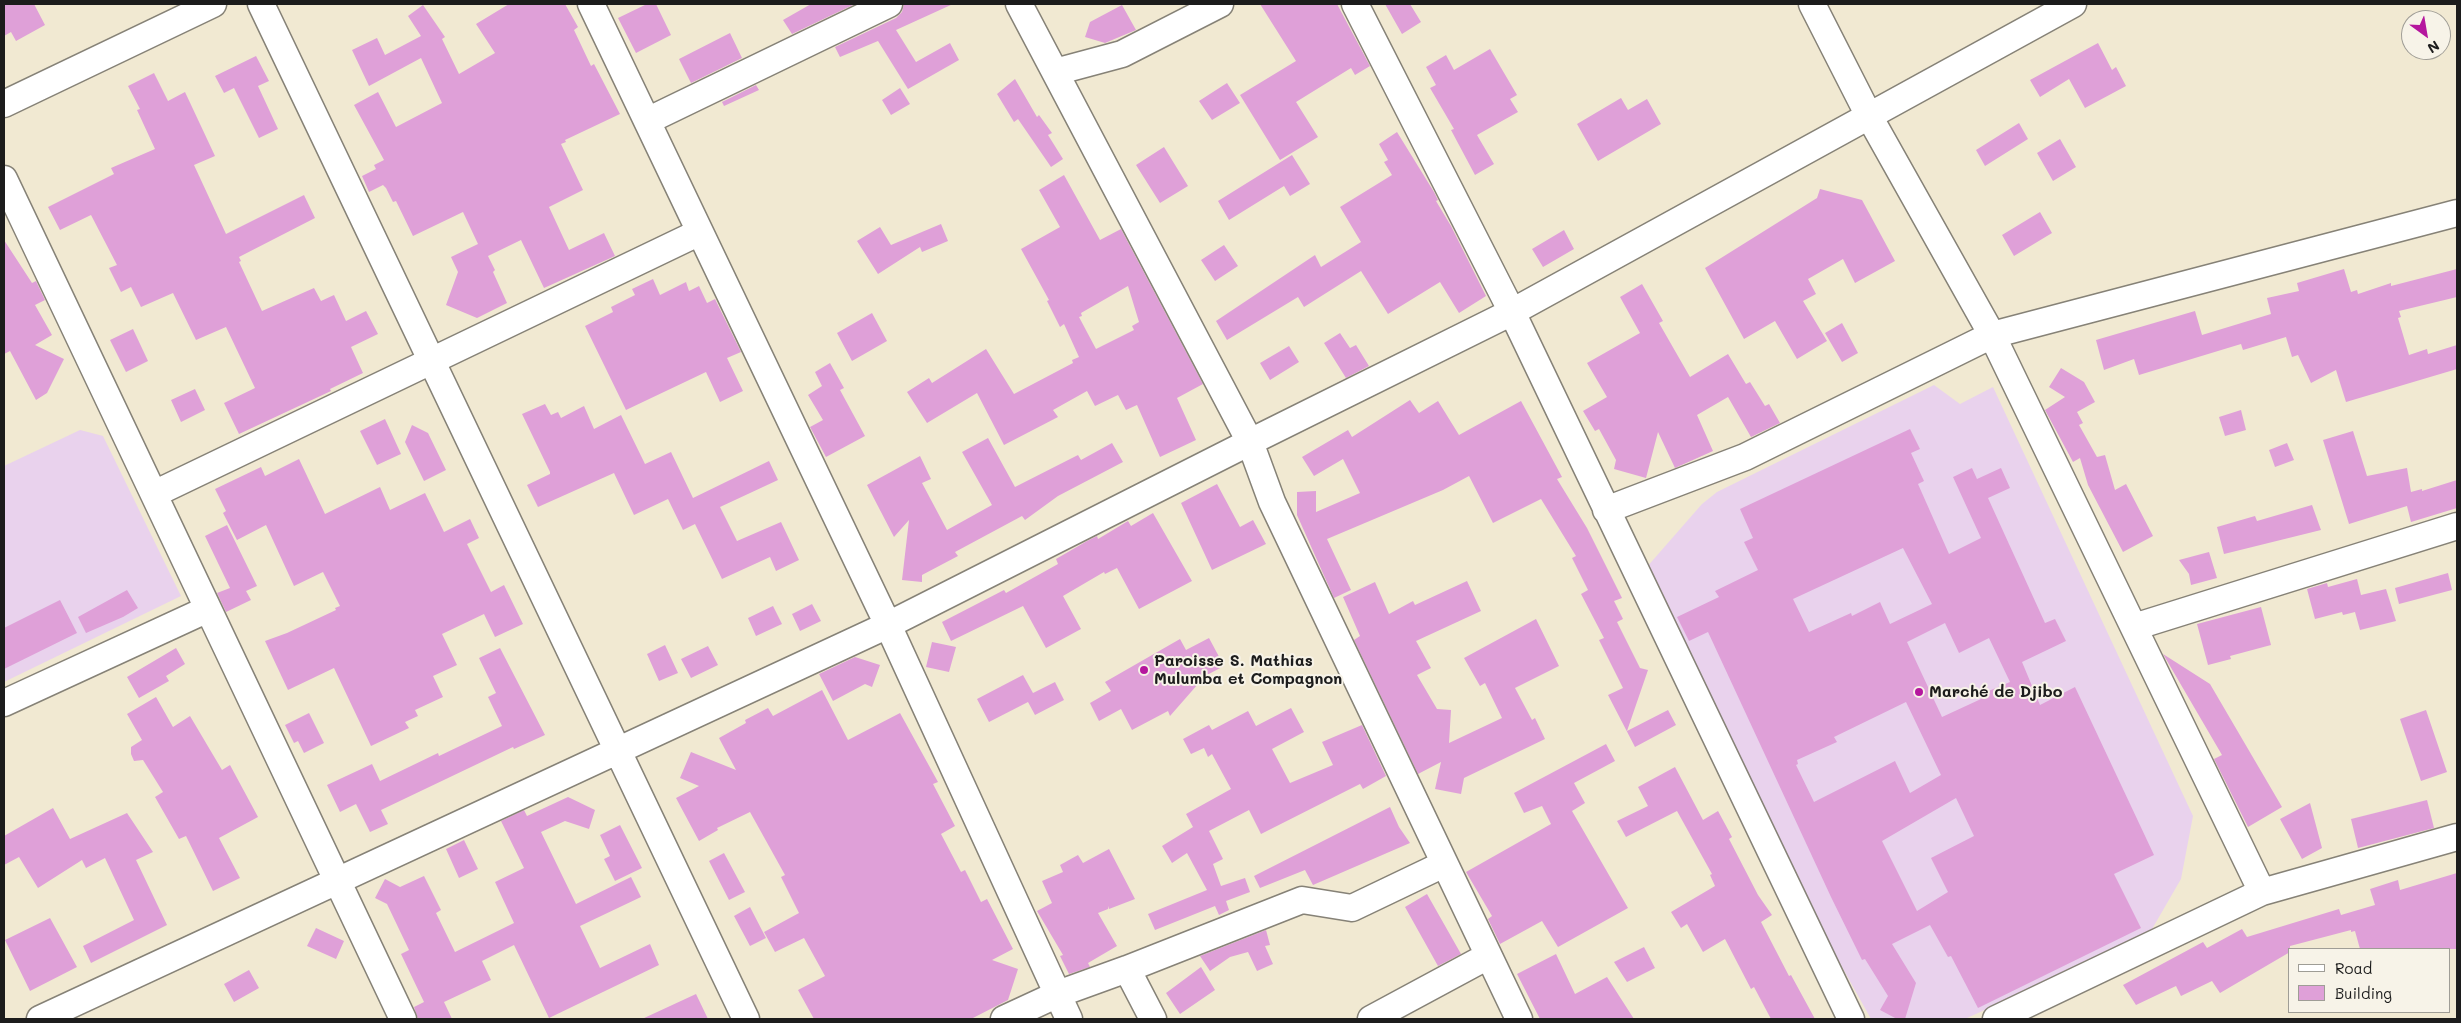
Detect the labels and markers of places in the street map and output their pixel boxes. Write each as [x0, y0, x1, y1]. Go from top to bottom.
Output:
place label: Paroisse S. Mathias Mulumba et Compagnon [1154, 651, 1342, 689]
marker: Paroisse S. Mathias Mulumba et Compagnon [1138, 664, 1150, 676]
place label: Marché de Djibo [1929, 682, 2062, 702]
marker: Marché de Djibo [1913, 686, 1925, 698]

